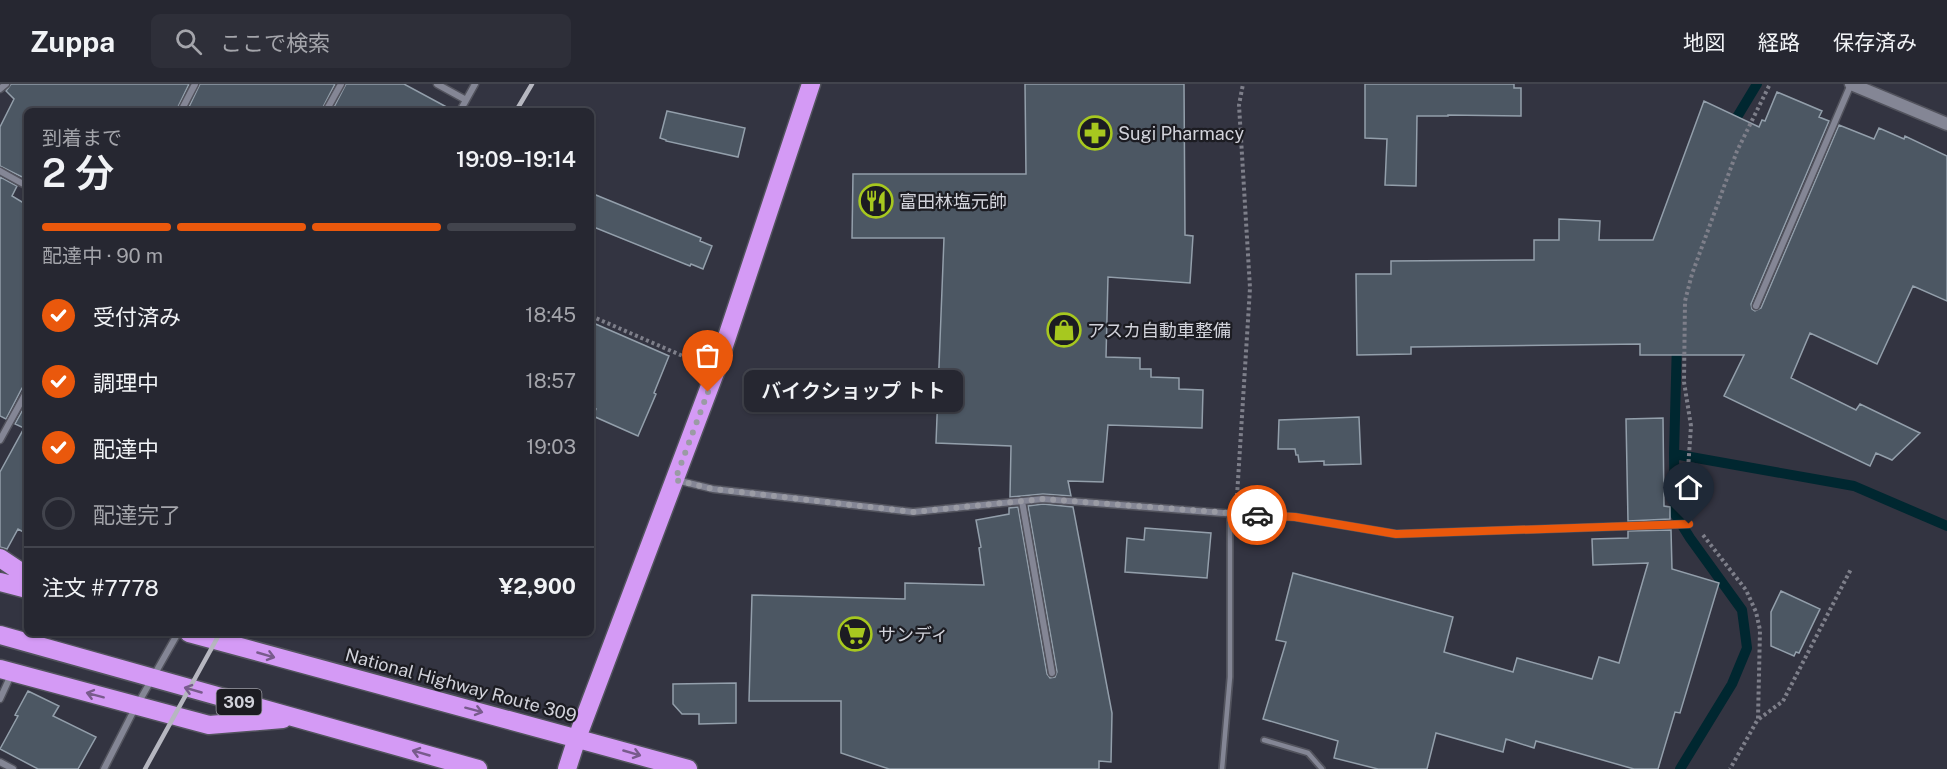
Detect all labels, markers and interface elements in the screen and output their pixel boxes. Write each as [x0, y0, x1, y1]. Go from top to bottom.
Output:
search box [151, 14, 571, 68]
text: Zuppa [30, 25, 115, 58]
icon: search [172, 25, 205, 58]
text: ここで検索 [220, 30, 330, 56]
text: 地図 [1683, 30, 1725, 55]
text: 経路 [1758, 30, 1800, 55]
text: 保存済み [1833, 30, 1917, 55]
pharmacy icon: Sugi Pharmacy [1077, 115, 1113, 151]
place label: Sugi Pharmacy [1118, 123, 1244, 144]
text: 到着まで [42, 126, 122, 150]
text: 19:09–19:14 [456, 146, 576, 172]
text: 2 分 [42, 150, 114, 196]
restaurant icon: 富田林塩元帥 [858, 183, 894, 219]
place label: 富田林塩元帥 [899, 191, 1007, 212]
text: 配達中 · 90 m [42, 244, 163, 268]
icon: check [42, 299, 75, 332]
text: 18:45 [525, 303, 576, 327]
text: 受付済み [93, 304, 181, 330]
shop icon: アスカ自動車整備 [1046, 312, 1082, 348]
place label: アスカ自動車整備 [1087, 320, 1231, 341]
pin [682, 330, 733, 392]
icon: bag [691, 339, 724, 372]
icon: check [42, 365, 75, 398]
text: 18:57 [526, 369, 576, 393]
text: 調理中 [93, 370, 159, 396]
callout: バイクショップ トト [744, 371, 963, 413]
text: バイクショップ トト [761, 379, 946, 403]
icon: check [42, 431, 75, 464]
text: 19:03 [526, 435, 576, 459]
text: 配達中 [93, 436, 159, 462]
pin [1663, 462, 1714, 524]
icon: home [1672, 471, 1705, 504]
courier [1227, 485, 1287, 545]
icon: car [1241, 499, 1274, 532]
text: 配達完了 [93, 502, 181, 528]
text: ¥2,900 [499, 573, 576, 599]
text: 注文 #7778 [42, 575, 159, 601]
supermarket icon: サンディ [837, 616, 873, 652]
place label: サンディ [878, 624, 949, 645]
street label: National Highway Route 309 [343, 644, 579, 726]
one-way arrow [256, 650, 275, 661]
one-way arrow [184, 683, 203, 695]
one-way arrow [86, 689, 105, 701]
road number: 309 [216, 689, 262, 715]
one-way arrow [464, 705, 483, 717]
one-way arrow [412, 747, 431, 759]
one-way arrow [623, 748, 642, 760]

